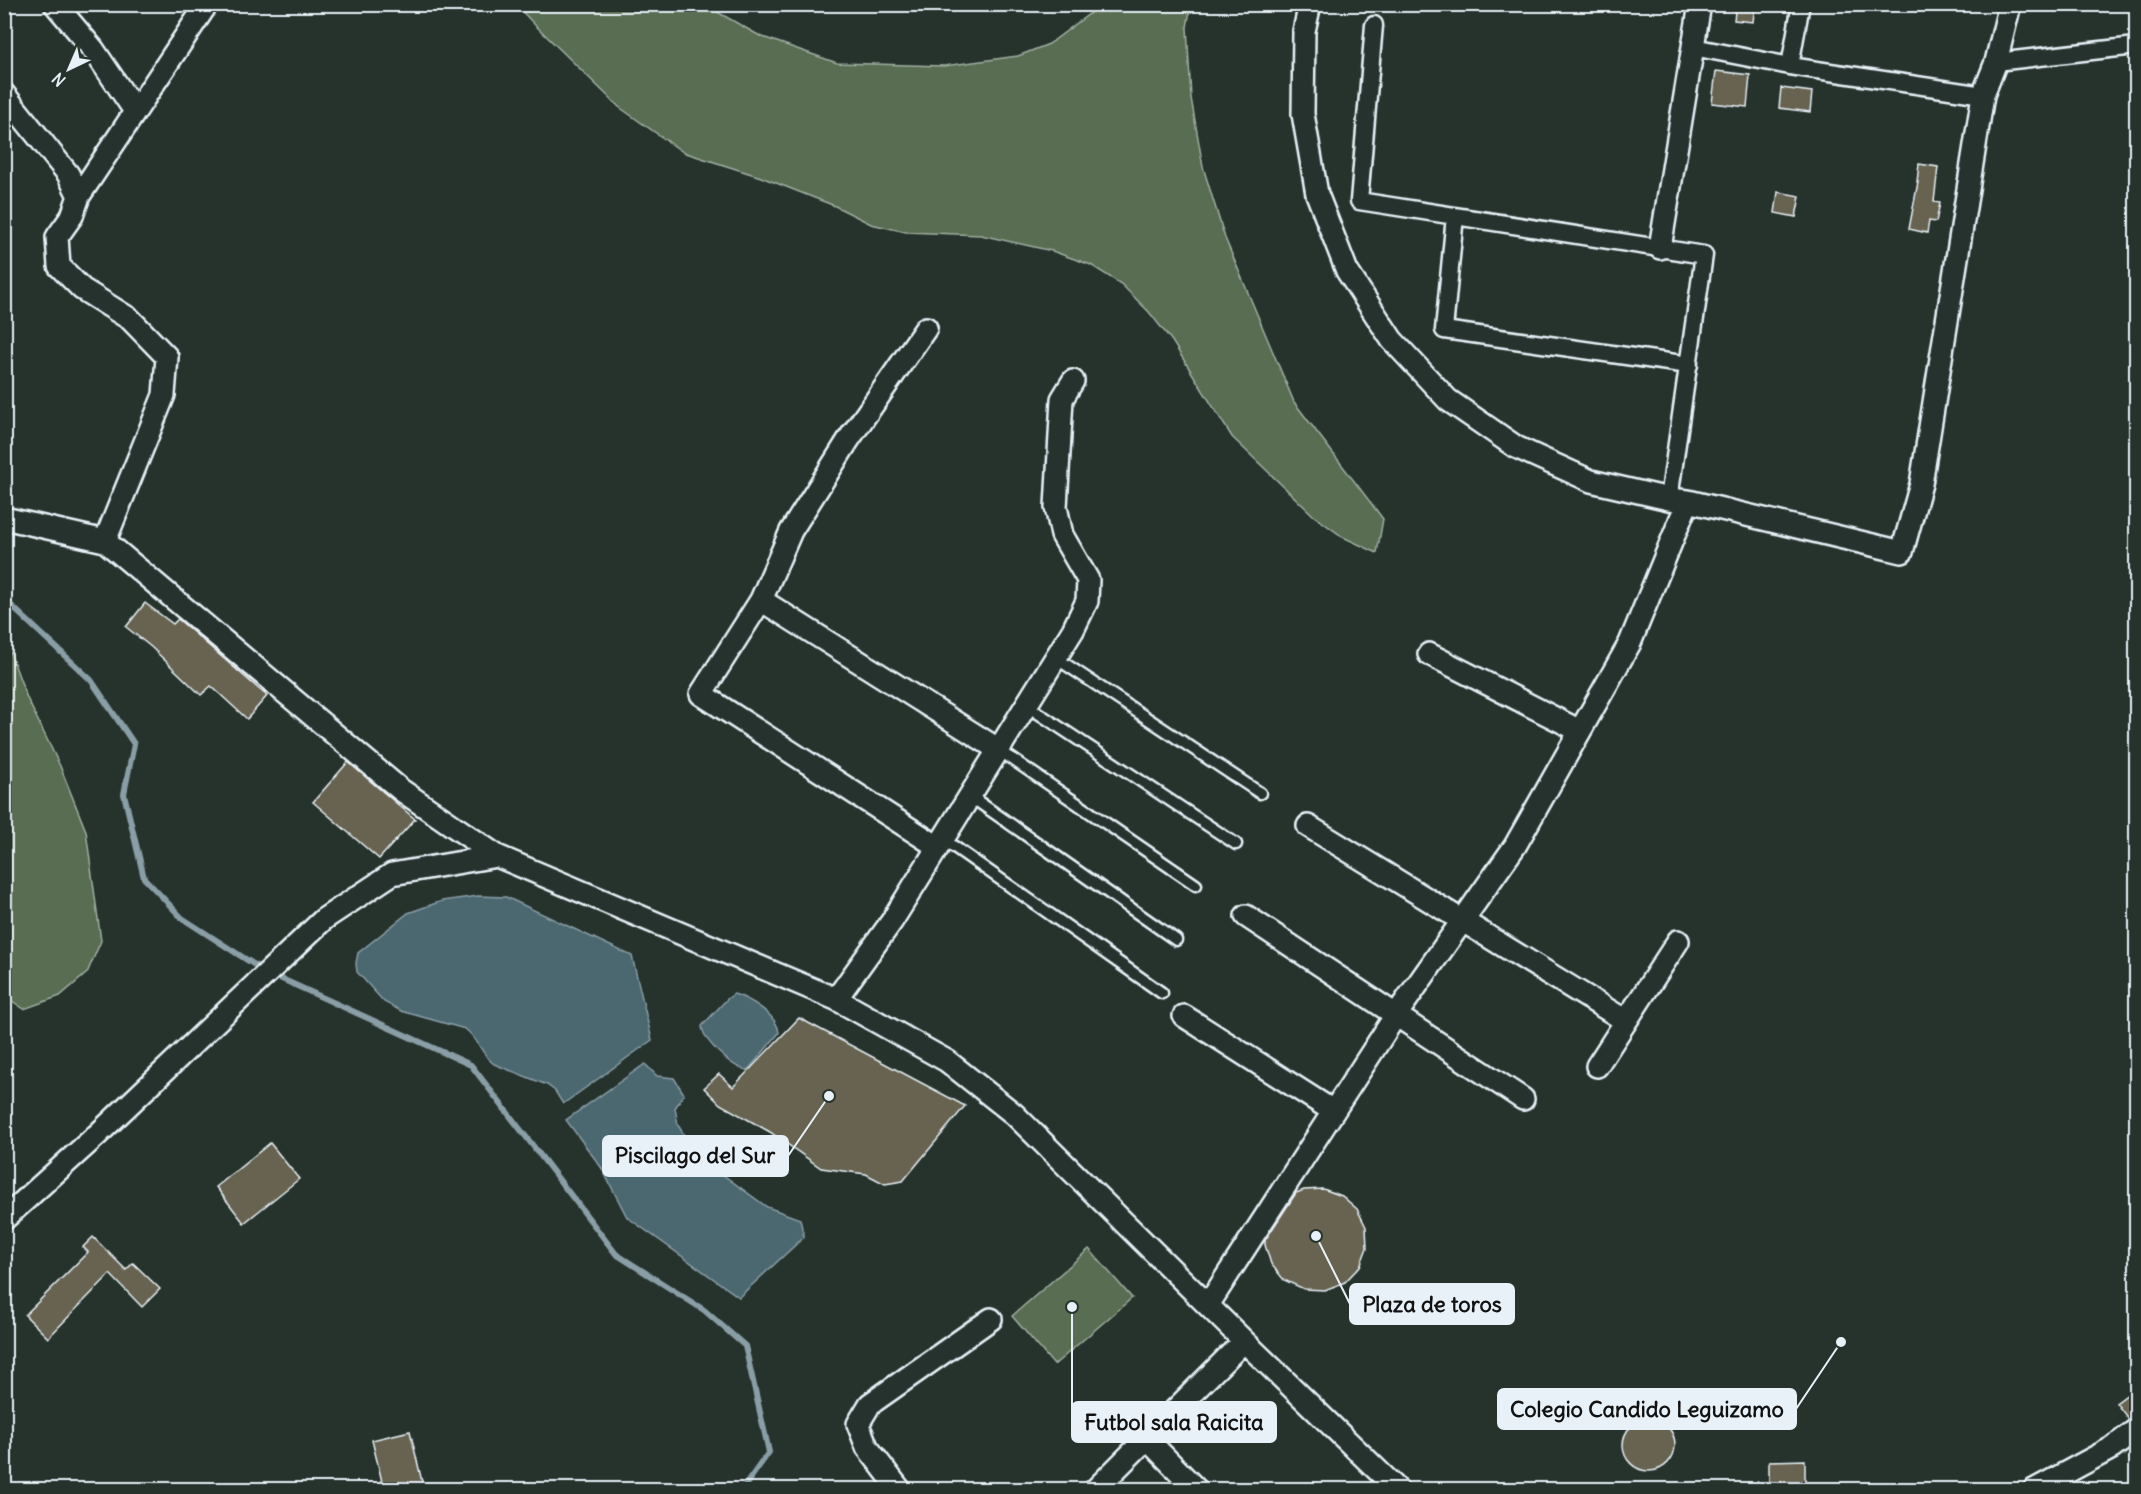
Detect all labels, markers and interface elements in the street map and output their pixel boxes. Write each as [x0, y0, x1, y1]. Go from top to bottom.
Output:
north arrow [39, 39, 99, 99]
text: N [48, 69, 70, 91]
callout: Piscilago del Sur [603, 1136, 788, 1176]
text: Piscilago del Sur [615, 1141, 776, 1169]
callout: Plaza de toros [1350, 1284, 1514, 1324]
text: Plaza de toros [1362, 1290, 1502, 1318]
callout: Colegio Candido Leguizamo [1498, 1389, 1796, 1429]
text: Colegio Candido Leguizamo [1510, 1395, 1784, 1423]
callout: Futbol sala Raicita [1072, 1402, 1276, 1442]
text: Futbol sala Raicita [1084, 1408, 1264, 1436]

